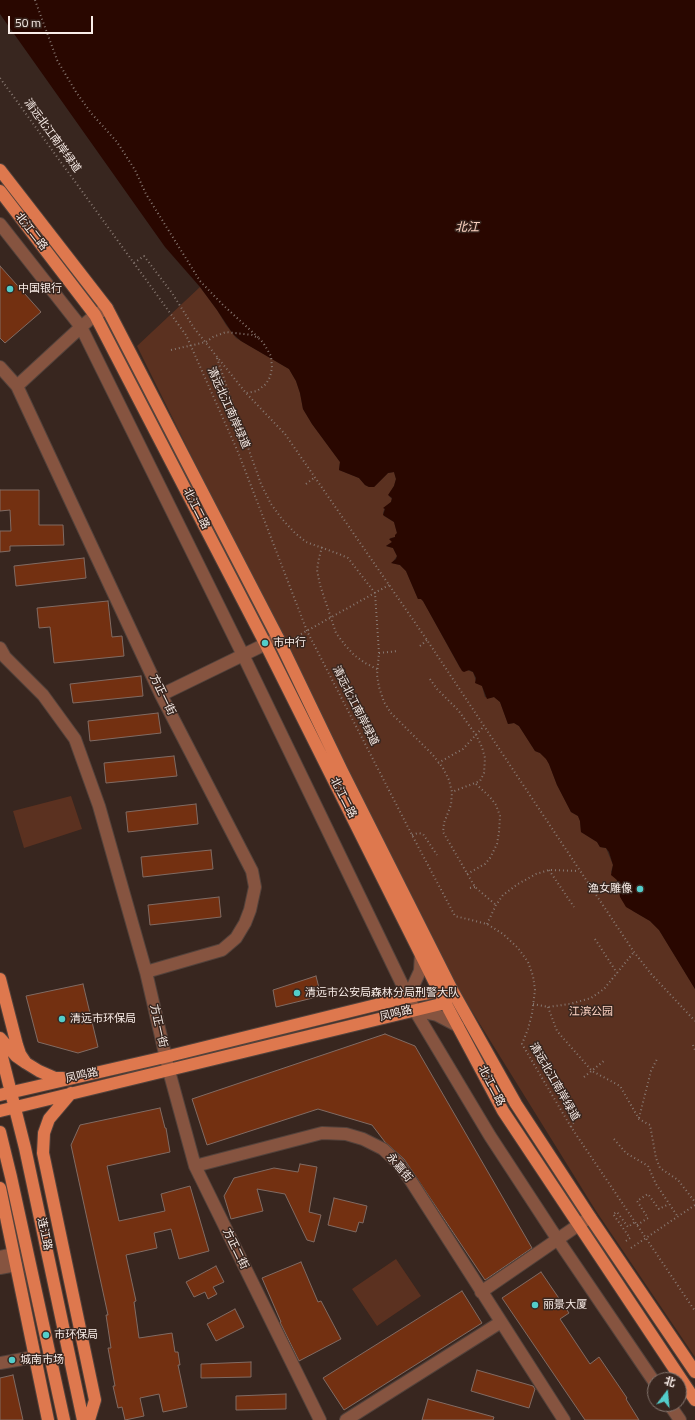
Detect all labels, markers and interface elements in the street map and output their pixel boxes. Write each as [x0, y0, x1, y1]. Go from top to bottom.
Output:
scale bar [10, 8, 95, 34]
text: 50 m [15, 13, 41, 32]
street label: 清远北江南岸绿道 [21, 97, 83, 175]
street label: 北江二路 [12, 211, 50, 253]
water label: 北江 [455, 221, 479, 235]
place label: 中国银行 [18, 282, 62, 296]
marker: 中国银行 [5, 284, 15, 294]
street label: 清远北江南岸绿道 [204, 365, 252, 451]
street label: 北江二路 [180, 486, 212, 532]
place label: 市中行 [273, 636, 306, 650]
marker: 市中行 [260, 638, 270, 648]
street label: 清远北江南岸绿道 [329, 664, 381, 748]
street label: 方正一街 [146, 672, 178, 718]
street label: 北江二路 [327, 775, 359, 821]
place label: 渔女雕像 [588, 882, 632, 896]
marker: 渔女雕像 [635, 884, 645, 894]
place label: 清远市公安局森林分局刑警大队 [305, 986, 459, 1000]
marker: 清远市公安局森林分局刑警大队 [292, 988, 302, 998]
street label: 方正一街 [147, 1003, 169, 1049]
street label: 凤鸣路 [378, 1004, 414, 1024]
park label: 江滨公园 [569, 1005, 613, 1019]
place label: 清远市环保局 [70, 1012, 136, 1026]
marker: 清远市环保局 [57, 1014, 67, 1024]
street label: 清远北江南岸绿道 [526, 1041, 582, 1123]
street label: 北江二路 [475, 1063, 507, 1109]
street label: 凤鸣路 [64, 1066, 100, 1086]
street label: 永嘉街 [383, 1151, 415, 1185]
street label: 连江路 [34, 1216, 54, 1252]
street label: 方正二街 [219, 1226, 251, 1272]
place label: 丽景大厦 [543, 1298, 587, 1312]
marker: 丽景大厦 [530, 1300, 540, 1310]
place label: 市环保局 [54, 1328, 98, 1342]
marker: 市环保局 [41, 1330, 51, 1340]
place label: 城南市场 [20, 1353, 64, 1367]
marker: 城南市场 [7, 1355, 17, 1365]
north arrow [647, 1372, 687, 1412]
text: 北 [663, 1372, 678, 1391]

